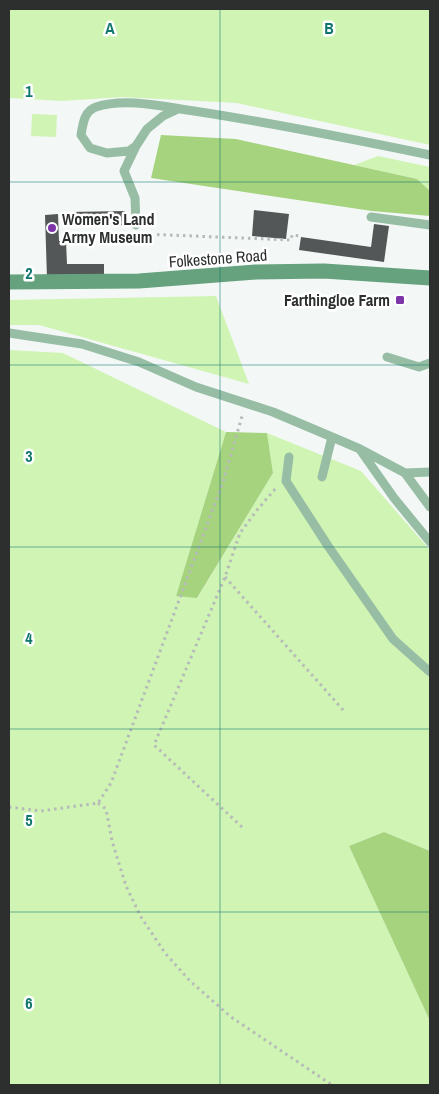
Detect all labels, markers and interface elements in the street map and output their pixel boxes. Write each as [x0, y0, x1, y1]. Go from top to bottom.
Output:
text: A [105, 17, 115, 39]
text: B [324, 17, 334, 39]
text: 1 [25, 80, 33, 102]
place label: Women's Land Army Museum [62, 208, 155, 248]
marker: Women's Land Army Museum [46, 222, 58, 234]
street label: Folkestone Road [168, 244, 268, 272]
text: 2 [25, 262, 33, 284]
place label: Farthingloe Farm [284, 289, 390, 311]
marker: Farthingloe Farm [394, 294, 406, 306]
text: 3 [25, 445, 33, 467]
text: 4 [25, 627, 33, 649]
text: 5 [25, 809, 33, 831]
text: 6 [25, 992, 33, 1014]

